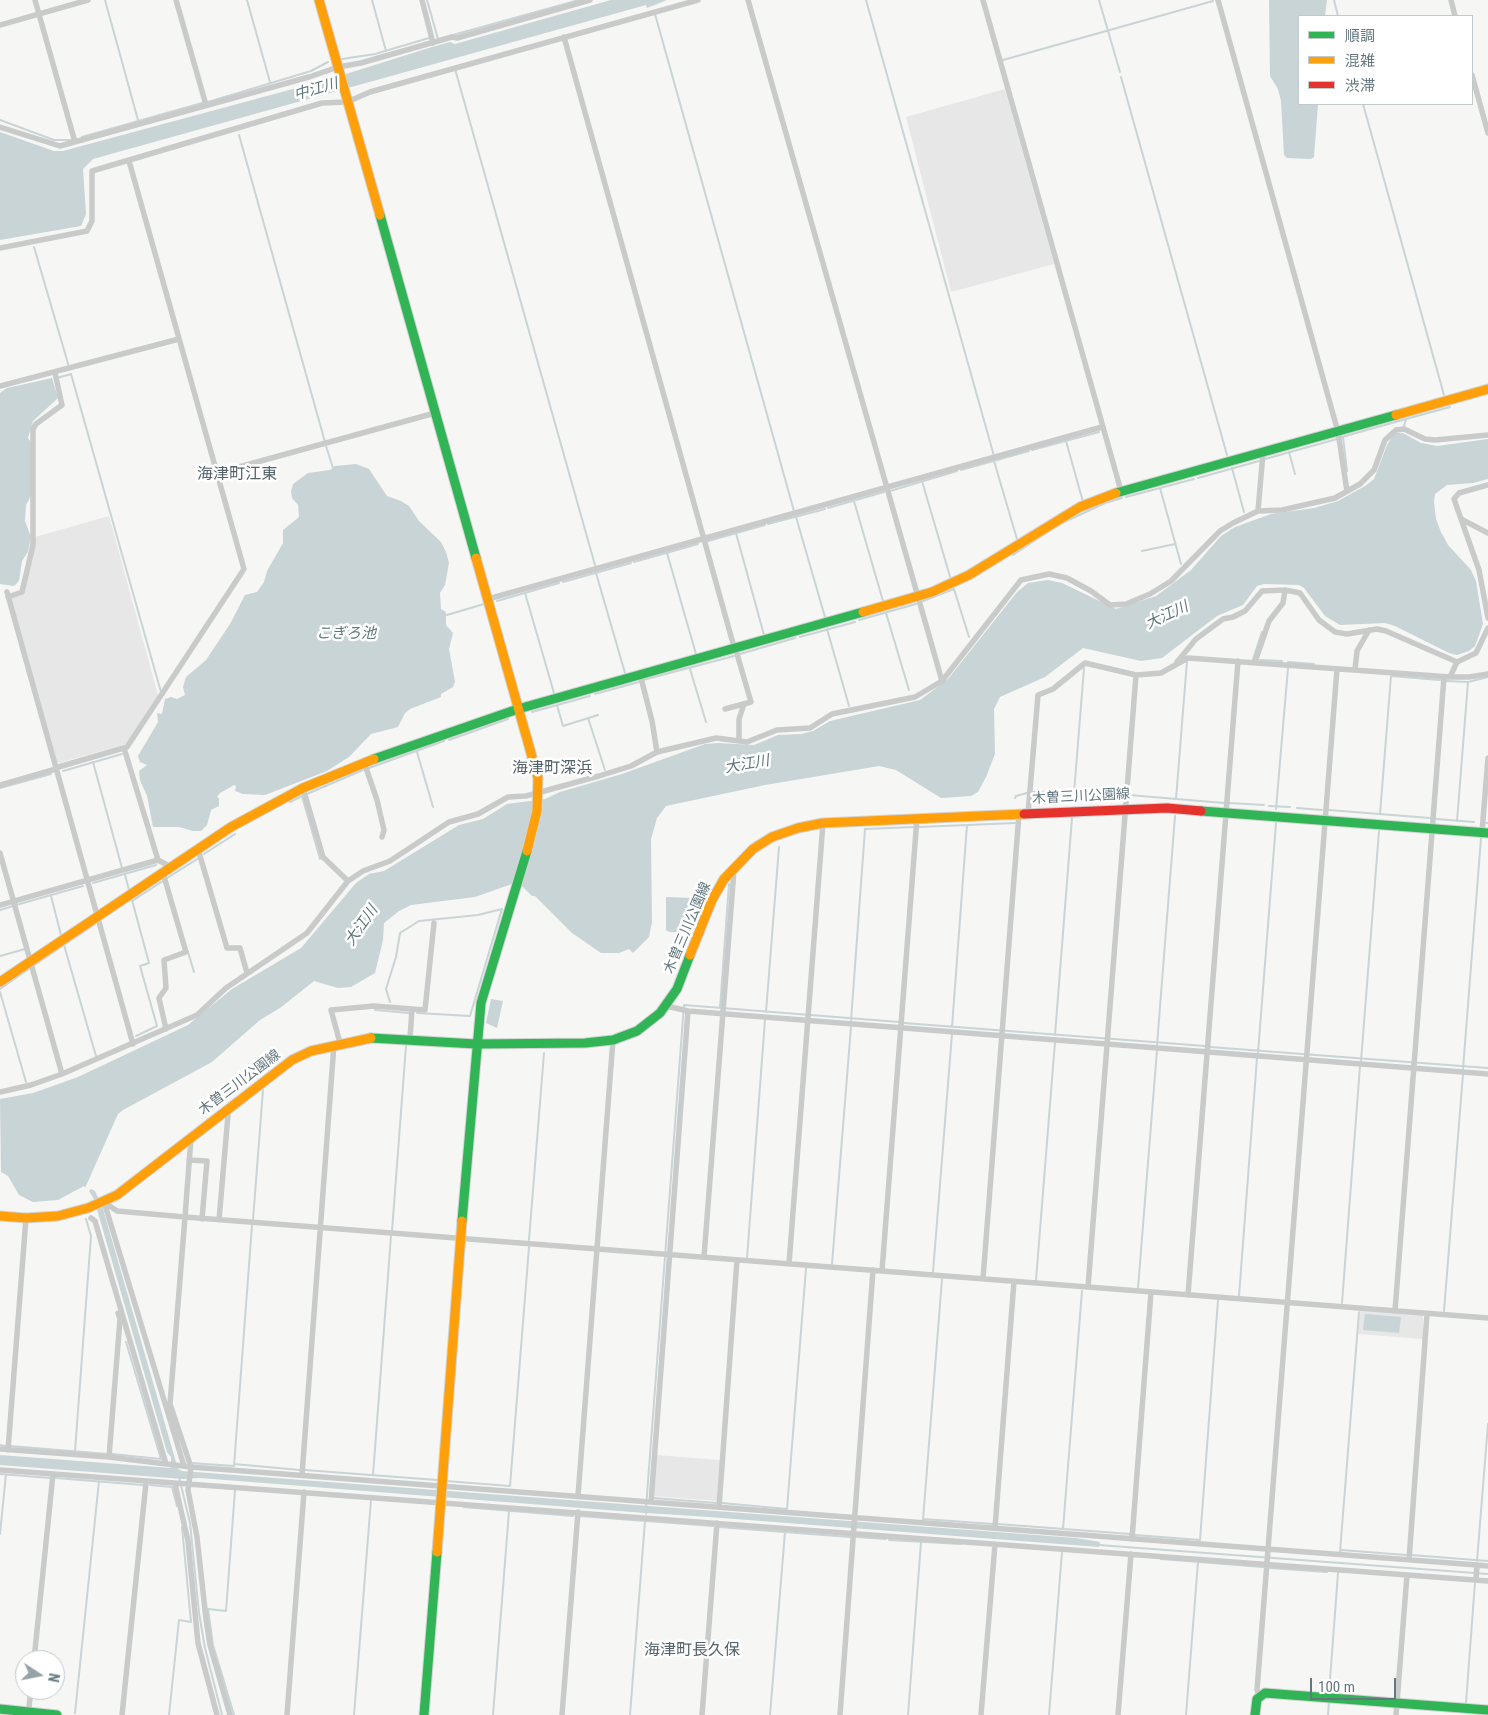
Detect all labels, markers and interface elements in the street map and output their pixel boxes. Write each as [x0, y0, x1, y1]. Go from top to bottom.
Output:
legend [1298, 15, 1473, 105]
text: 順調 [1345, 27, 1375, 45]
text: 混雑 [1345, 52, 1375, 70]
water label: 中江川 [292, 75, 340, 105]
text: 渋滞 [1345, 77, 1375, 95]
district label: 海津町江東 [197, 465, 277, 485]
water label: 大江川 [1143, 598, 1191, 634]
water label: こぎろ池 [316, 625, 376, 643]
water label: 大江川 [723, 752, 771, 778]
district label: 海津町深浜 [512, 759, 592, 779]
street label: 木曽三川公園線 [1032, 786, 1130, 808]
street label: 木曽三川公園線 [661, 880, 715, 976]
water label: 大江川 [342, 902, 382, 950]
street label: 木曽三川公園線 [196, 1047, 284, 1119]
district label: 海津町長久保 [644, 1641, 740, 1661]
north arrow [15, 1650, 65, 1700]
scale bar [1313, 1668, 1399, 1700]
text: N [45, 1672, 62, 1683]
text: 100 m [1318, 1678, 1355, 1696]

